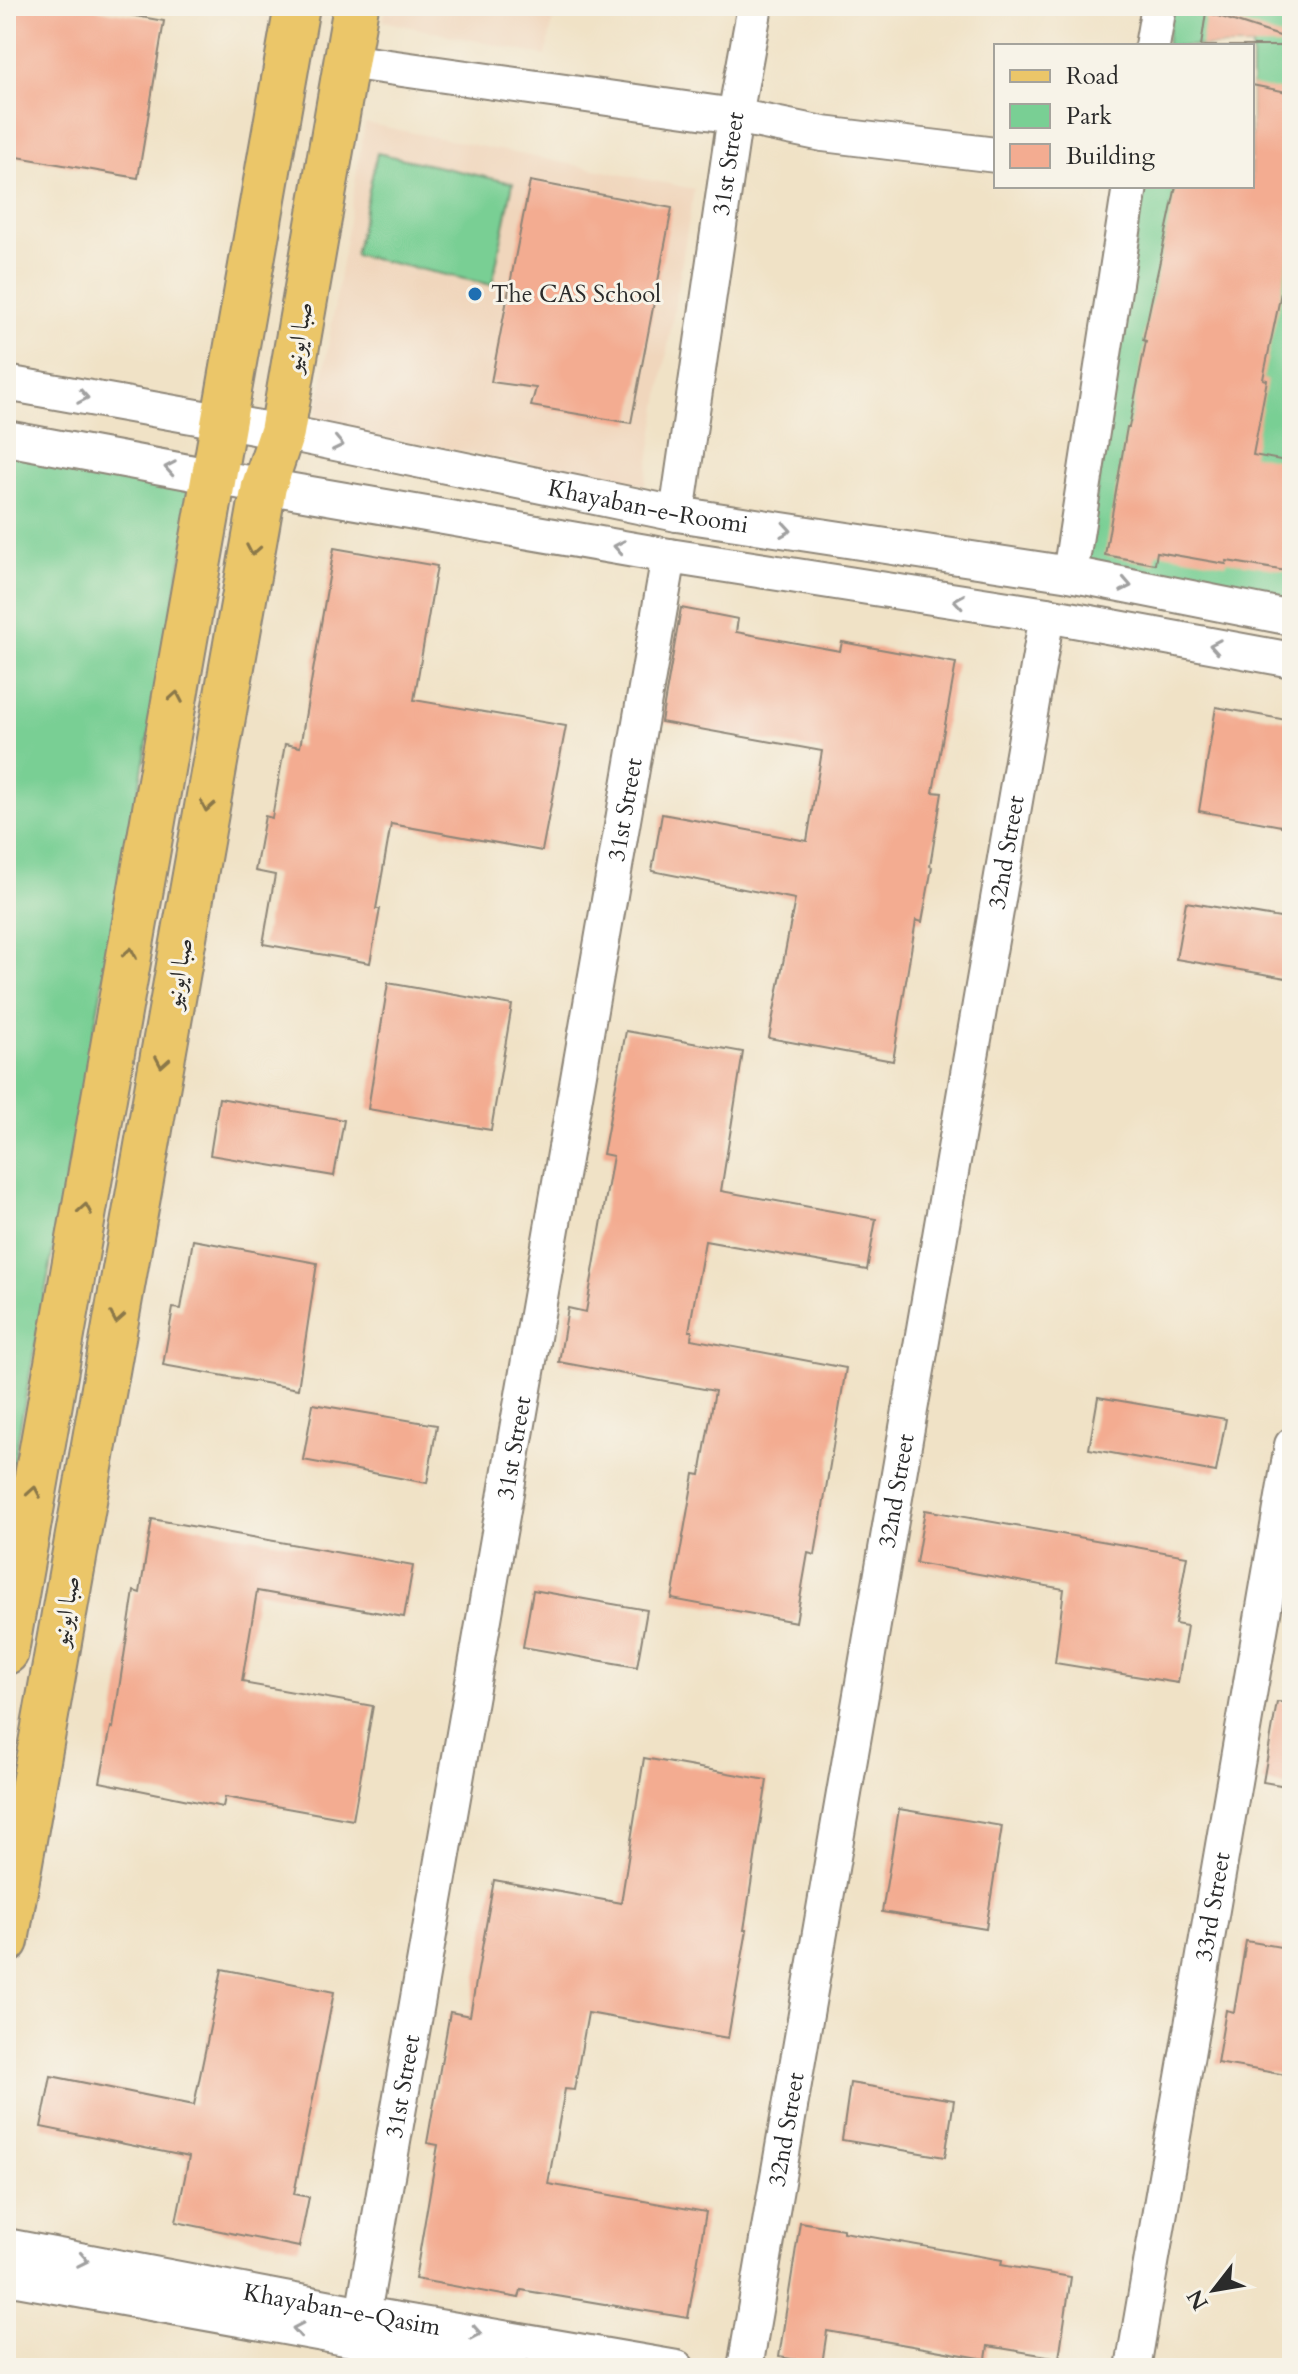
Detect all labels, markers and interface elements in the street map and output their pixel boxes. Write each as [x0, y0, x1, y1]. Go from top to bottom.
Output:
legend [994, 44, 1254, 188]
text: Road [1066, 60, 1119, 93]
text: Park [1066, 100, 1112, 133]
street label: 31st Street [705, 109, 753, 218]
text: Building [1066, 140, 1156, 173]
place label: The CAS School [491, 278, 661, 311]
marker: The CAS School [466, 285, 484, 303]
street label: صبا ایونیو [276, 299, 321, 377]
one-way arrow [76, 387, 90, 404]
one-way arrow [331, 435, 345, 452]
one-way arrow [164, 460, 177, 477]
street label: Khayaban-e-Roomi [545, 472, 751, 542]
one-way arrow [779, 521, 793, 538]
one-way arrow [613, 539, 626, 556]
one-way arrow [245, 543, 262, 556]
one-way arrow [1119, 575, 1132, 592]
one-way arrow [952, 594, 966, 611]
one-way arrow [1208, 638, 1222, 655]
one-way arrow [166, 690, 183, 704]
street label: 31st Street [600, 755, 651, 864]
street label: 32nd Street [981, 792, 1033, 912]
one-way arrow [200, 799, 217, 813]
street label: صبا ایونیو [156, 935, 201, 1013]
one-way arrow [121, 946, 138, 960]
one-way arrow [154, 1055, 171, 1069]
one-way arrow [75, 1202, 92, 1216]
one-way arrow [109, 1311, 126, 1325]
street label: 31st Street [489, 1393, 540, 1502]
street label: 32nd Street [871, 1431, 923, 1551]
one-way arrow [25, 1486, 42, 1499]
street label: صبا ایونیو [43, 1573, 88, 1651]
street label: 33rd Street [1187, 1849, 1239, 1964]
street label: 31st Street [378, 2032, 428, 2141]
street label: 32nd Street [761, 2070, 813, 2189]
north arrow [1174, 2250, 1254, 2330]
one-way arrow [76, 2251, 89, 2268]
street label: Khayaban-e-Qasim [241, 2276, 444, 2344]
text: N [1180, 2284, 1215, 2316]
one-way arrow [291, 2322, 305, 2339]
one-way arrow [469, 2324, 483, 2341]

